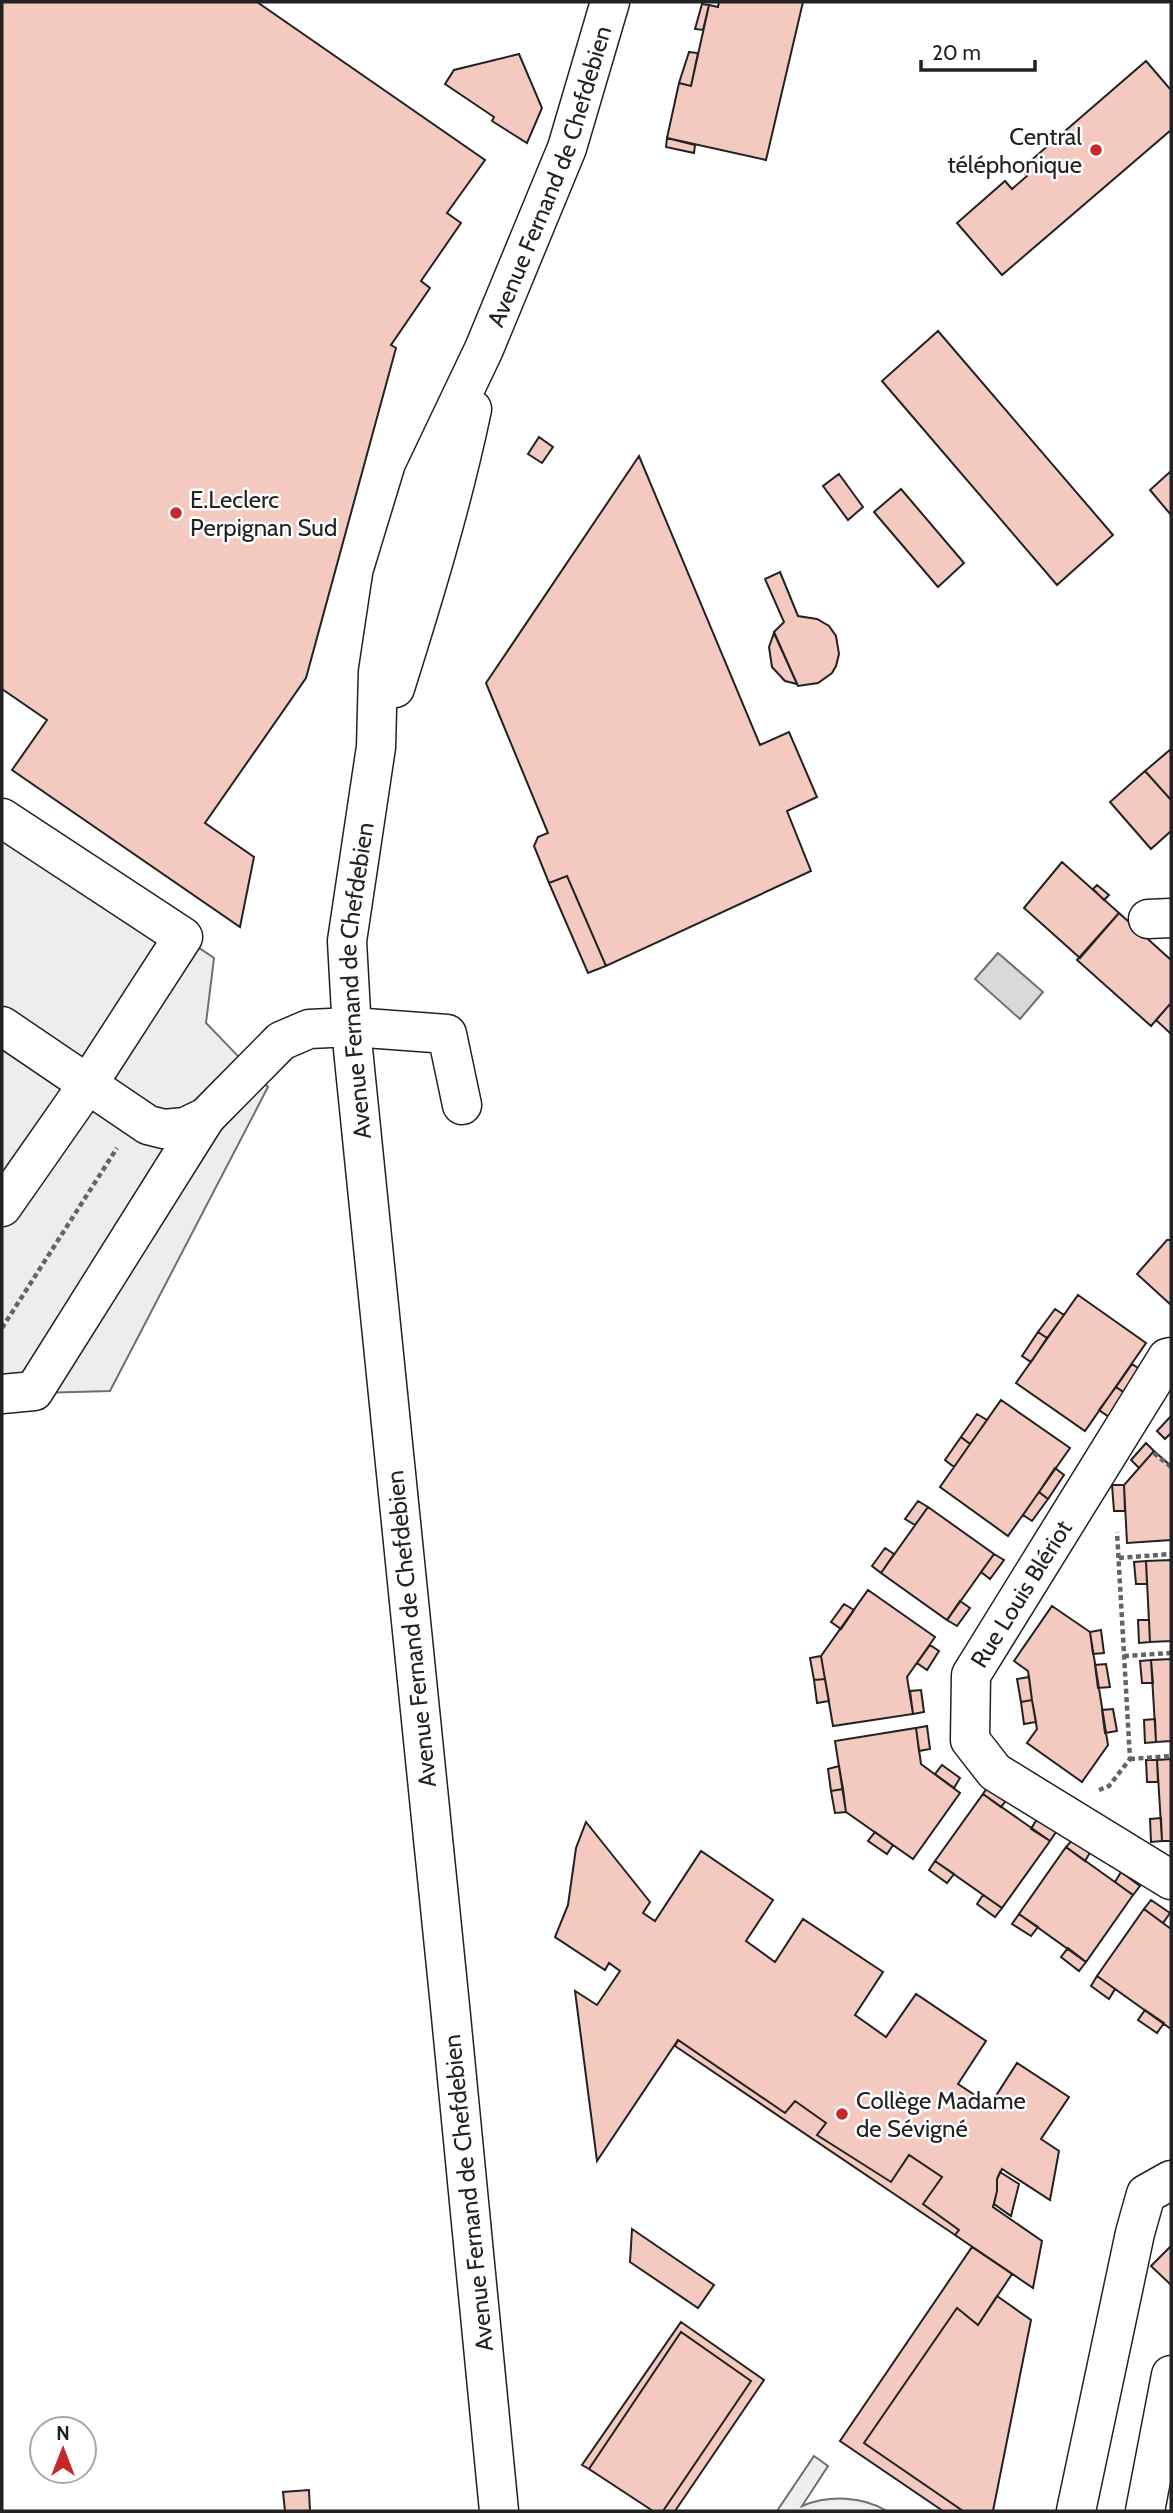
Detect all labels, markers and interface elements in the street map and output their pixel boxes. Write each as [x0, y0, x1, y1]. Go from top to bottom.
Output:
street label: Avenue Fernand de Chefdebien [480, 22, 617, 331]
scale bar [921, 28, 1035, 72]
text: 20 m [932, 40, 981, 65]
place label: Central téléphonique [948, 122, 1082, 179]
marker: Central téléphonique [1088, 142, 1104, 158]
place label: E.Leclerc Perpignan Sud [190, 485, 337, 542]
marker: E.Leclerc Perpignan Sud [168, 505, 184, 521]
street label: Avenue Fernand de Chefdebien [332, 820, 379, 1141]
street label: Avenue Fernand de Chefdebien [380, 1469, 442, 1789]
street label: Rue Louis Blériot [964, 1515, 1078, 1673]
street label: Avenue Fernand de Chefdebien [437, 2033, 499, 2353]
place label: Collège Madame de Sévigné [856, 2086, 1026, 2143]
marker: Collège Madame de Sévigné [834, 2106, 850, 2122]
north arrow [28, 2415, 98, 2485]
text: N [56, 2422, 70, 2445]

